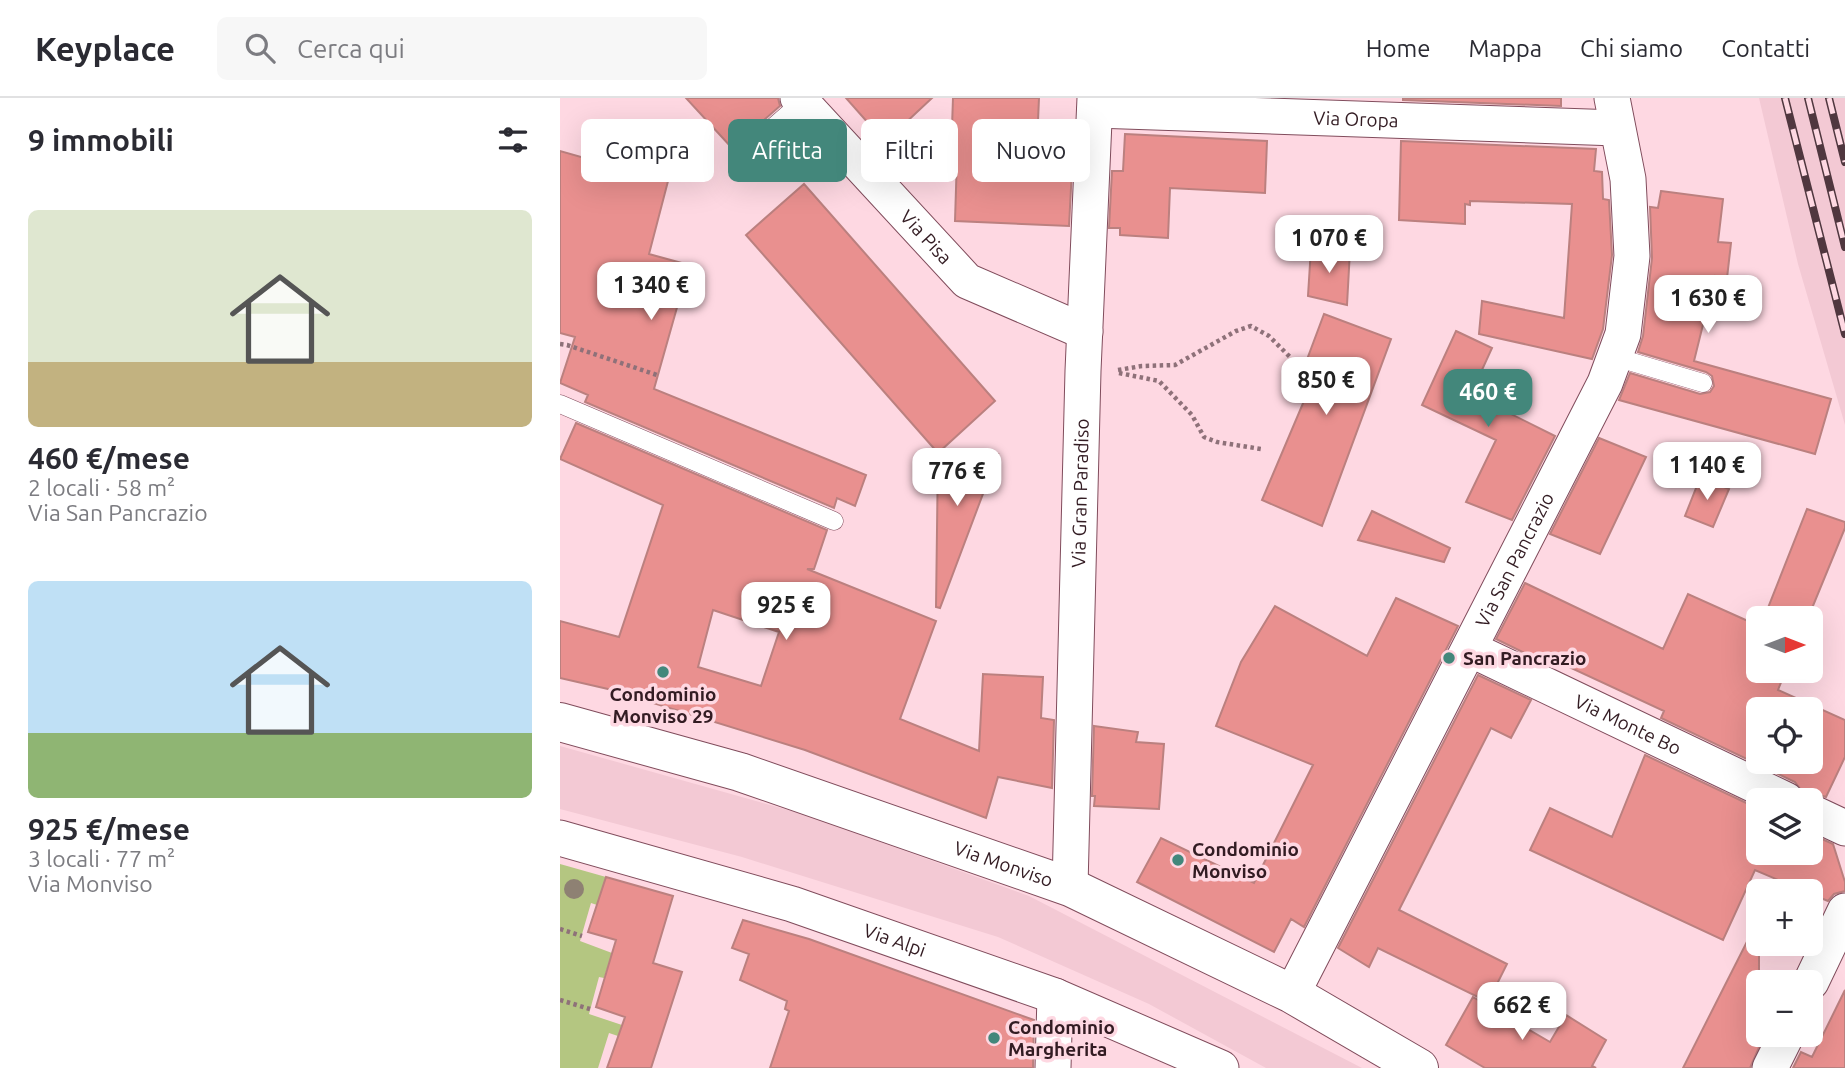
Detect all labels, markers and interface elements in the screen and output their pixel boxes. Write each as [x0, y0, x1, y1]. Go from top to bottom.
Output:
search box [217, 17, 707, 80]
icon: search [241, 29, 279, 67]
text: Keyplace [35, 30, 175, 67]
text: Cerca qui [297, 34, 405, 63]
text: Home [1366, 35, 1430, 62]
text: Mappa [1468, 35, 1542, 62]
text: Chi siamo [1580, 35, 1683, 62]
text: Contatti [1721, 35, 1810, 62]
street label: Via Oropa [1313, 107, 1399, 131]
chip: Compra [581, 119, 714, 182]
chip: Affitta [728, 119, 847, 182]
chip: Filtri [861, 119, 958, 182]
chip: Nuovo [972, 119, 1090, 182]
icon: filters [494, 121, 532, 159]
text: 9 immobili [28, 123, 174, 157]
street label: Via Pisa [896, 205, 957, 268]
pin: 1 070 € [1264, 216, 1394, 275]
text: 1 070 € [1291, 225, 1367, 250]
icon: home [217, 256, 343, 382]
pin: 1 340 € [586, 262, 716, 322]
text: 1 340 € [613, 272, 689, 297]
pin: 1 630 € [1643, 275, 1773, 335]
text: 1 630 € [1670, 285, 1746, 310]
pin: 850 € [1277, 358, 1375, 417]
text: 850 € [1297, 367, 1355, 392]
pin: 460 € [1439, 370, 1537, 429]
text: 460 € [1459, 379, 1517, 404]
street label: Via Gran Paradiso [1067, 418, 1093, 568]
text: 460 €/mese [28, 441, 190, 475]
pin: 1 140 € [1642, 442, 1772, 502]
pin: 776 € [908, 448, 1006, 508]
text: 1 140 € [1669, 452, 1745, 477]
text: 776 € [928, 458, 986, 483]
text: 2 locali · 58 m² [28, 475, 175, 500]
street label: Via San Pancrazio [1471, 489, 1558, 631]
text: Via San Pancrazio [28, 500, 208, 525]
pin: 925 € [737, 582, 835, 642]
text: 925 € [757, 592, 815, 617]
north arrow [1746, 606, 1824, 682]
map controls [1746, 606, 1823, 1047]
icon: home [217, 627, 343, 753]
place label: San Pancrazio [1463, 647, 1586, 669]
marker: San Pancrazio [1441, 650, 1457, 666]
marker: Condominio Monviso 29 [655, 664, 671, 680]
place label: Condominio Monviso 29 [610, 683, 716, 727]
street label: Via Monte Bo [1571, 690, 1685, 759]
button: locate [1746, 697, 1823, 774]
button: layers [1746, 788, 1823, 865]
text: 925 €/mese [28, 812, 190, 846]
street label: Via Monviso [951, 837, 1056, 891]
place label: Condominio Monviso [1192, 838, 1299, 882]
text: 3 locali · 77 m² [28, 846, 175, 871]
marker: Condominio Monviso [1170, 852, 1186, 868]
text: Via Monviso [28, 871, 153, 896]
button: + [1746, 879, 1823, 956]
street label: Via Alpi [861, 919, 929, 961]
button: − [1746, 970, 1823, 1047]
pin: 662 € [1473, 982, 1571, 1042]
text: 662 € [1493, 992, 1551, 1017]
place label: Condominio Margherita [1008, 1016, 1115, 1060]
marker: Condominio Margherita [986, 1030, 1002, 1046]

